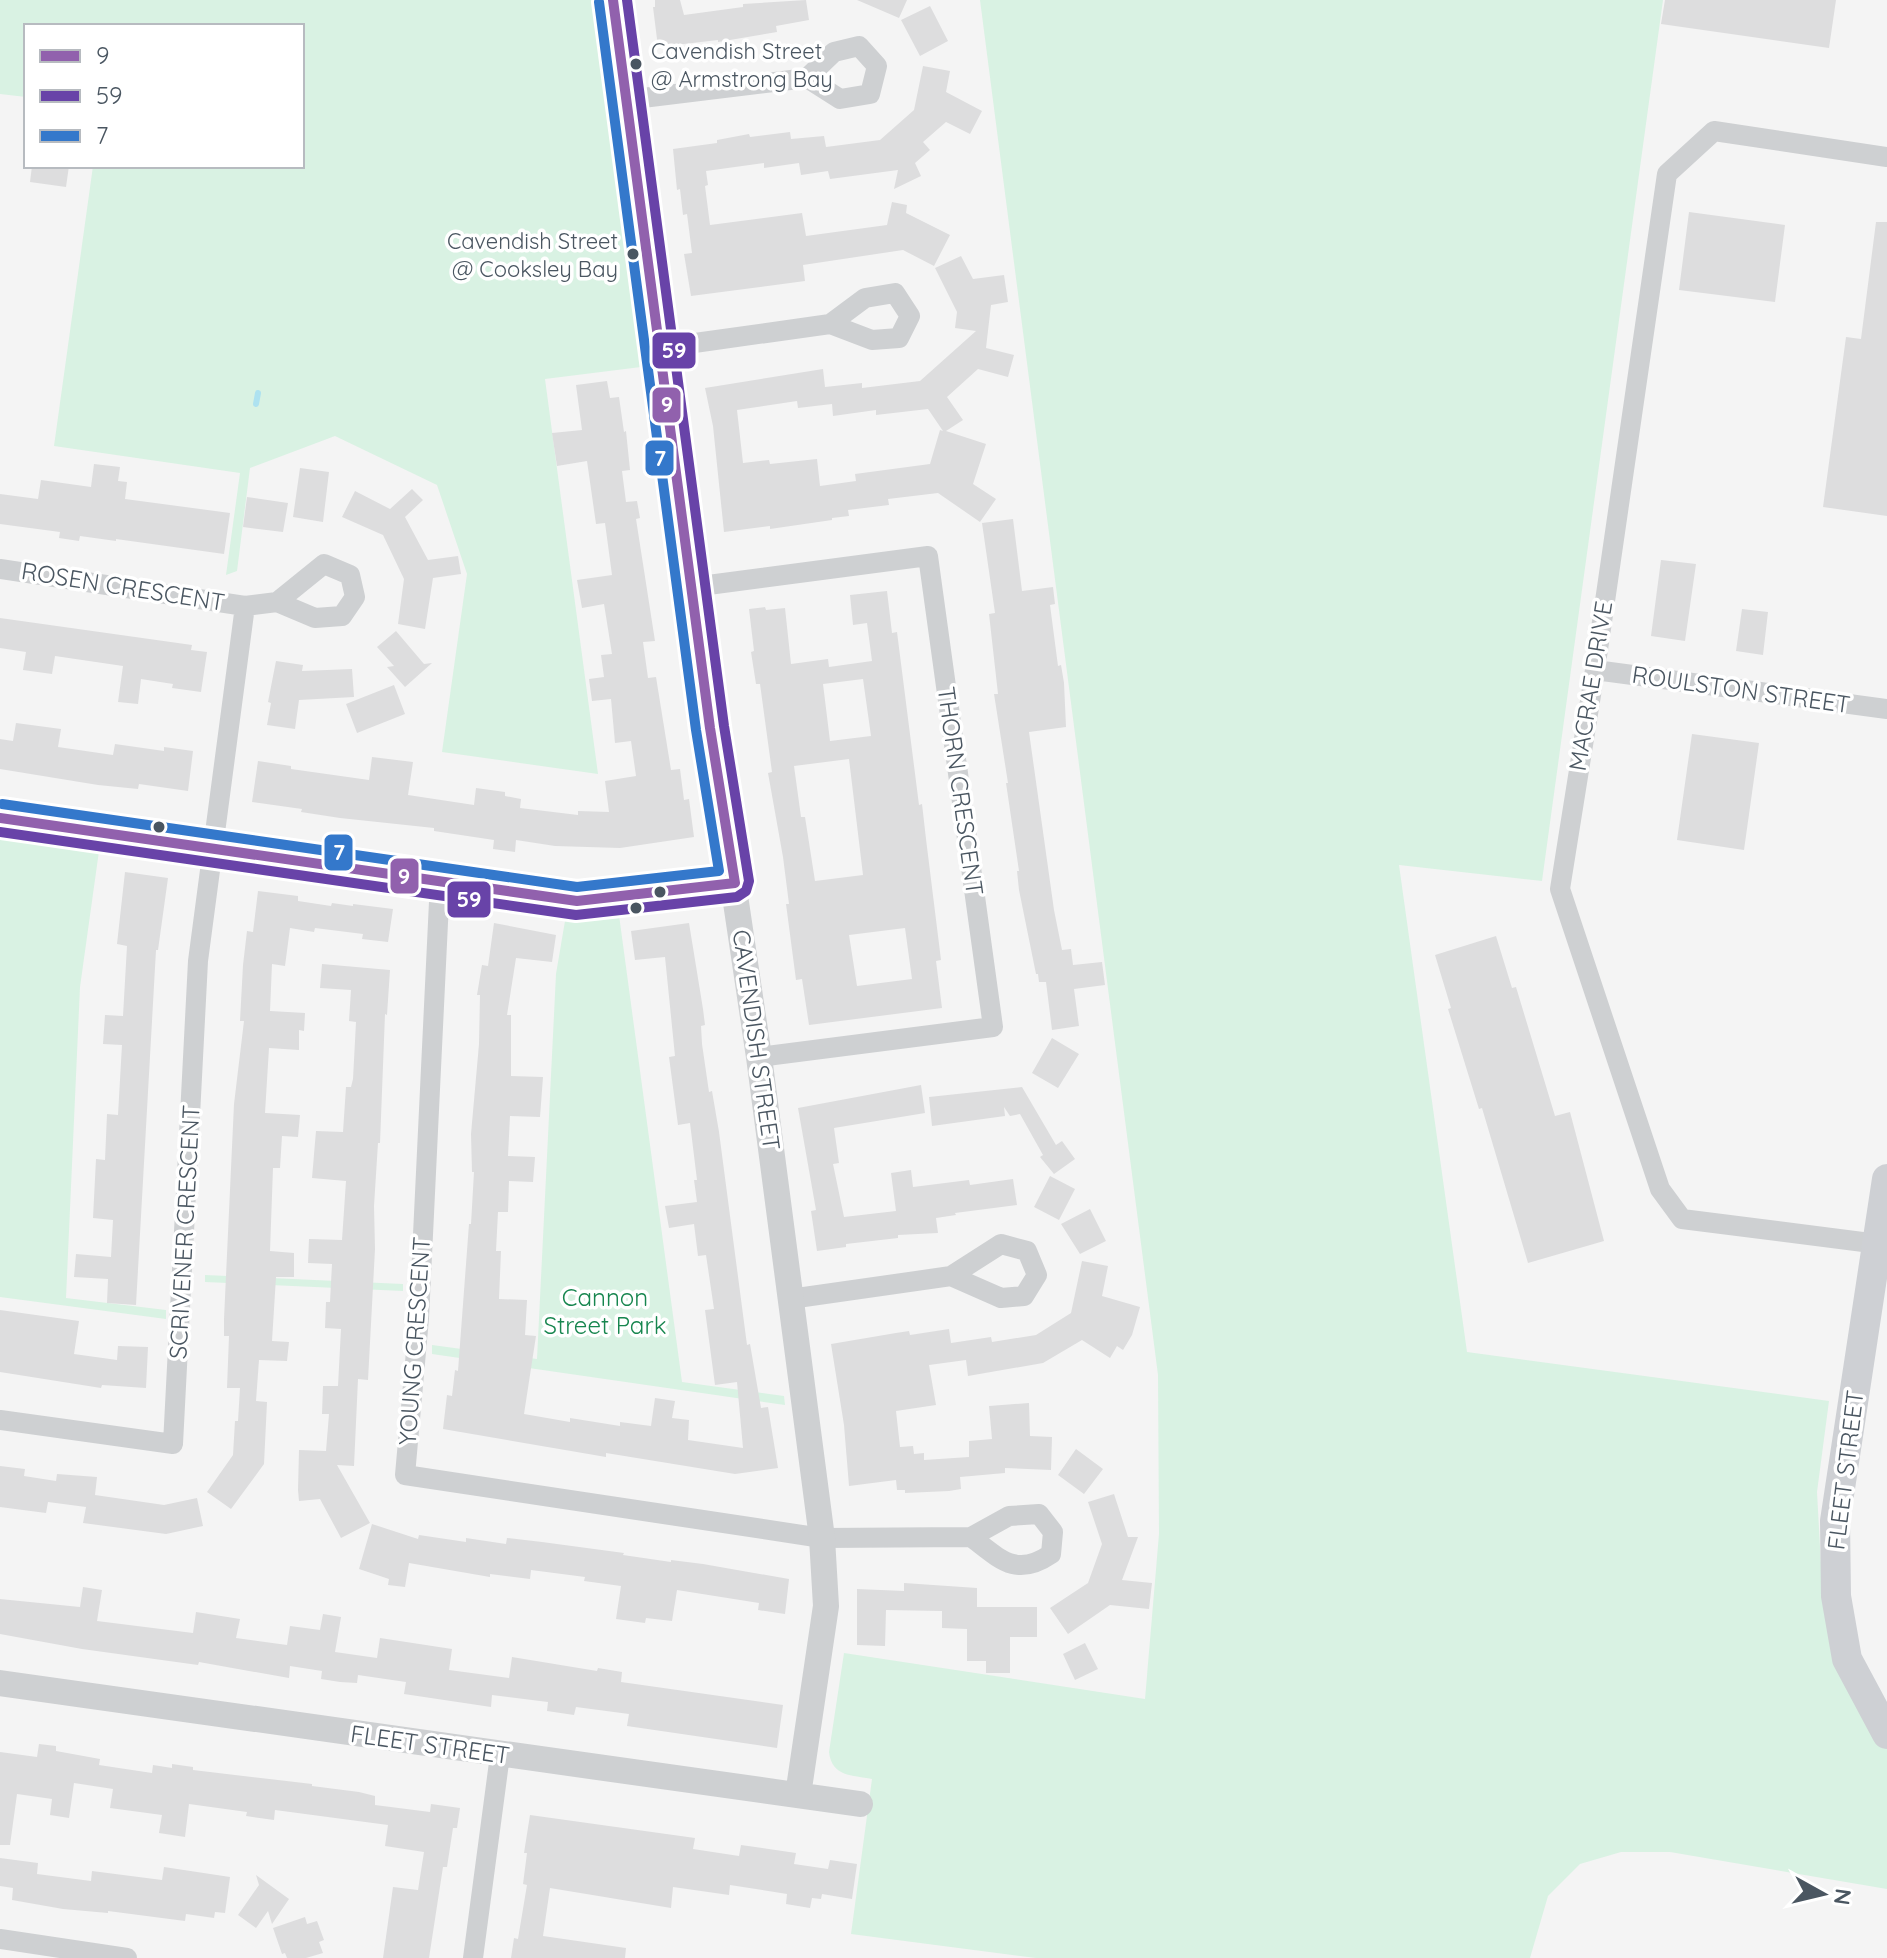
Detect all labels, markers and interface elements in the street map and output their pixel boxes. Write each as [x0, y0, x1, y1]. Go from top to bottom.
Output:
legend [24, 24, 304, 168]
place label: Cavendish Street @ Armstrong Bay [651, 37, 833, 93]
text: 9 [96, 40, 109, 70]
marker: Cavendish Street @ Armstrong Bay [628, 56, 644, 72]
text: 59 [96, 80, 122, 110]
text: 7 [96, 120, 108, 150]
place label: Cavendish Street @ Cooksley Bay [447, 227, 618, 283]
marker: Cavendish Street @ Cooksley Bay [625, 246, 641, 262]
line badge: 59 [651, 331, 697, 370]
text: 59 [661, 336, 687, 364]
line badge: 9 [651, 386, 682, 424]
text: 9 [661, 390, 673, 418]
line badge: 7 [644, 439, 675, 477]
text: 7 [654, 444, 666, 472]
street label: ROSEN CRESCENT [19, 555, 227, 617]
street label: MACRAE DRIVE [1562, 599, 1618, 773]
street label: ROULSTON STREET [1630, 659, 1852, 719]
street label: THORN CRESCENT [931, 685, 990, 897]
unlabelled marker [151, 819, 167, 835]
line badge: 7 [323, 833, 354, 872]
text: 7 [333, 838, 345, 866]
line badge: 9 [389, 857, 420, 895]
text: 9 [398, 862, 410, 890]
line badge: 59 [446, 880, 492, 919]
unlabelled marker [652, 884, 668, 900]
text: 59 [456, 885, 482, 913]
unlabelled marker [628, 900, 644, 916]
street label: CAVENDISH STREET [727, 928, 787, 1152]
street label: SCRIVENER CRESCENT [162, 1104, 206, 1360]
street label: YOUNG CRESCENT [392, 1236, 436, 1446]
park label: Cannon Street Park [544, 1282, 666, 1340]
street label: FLEET STREET [1820, 1388, 1870, 1551]
street label: FLEET STREET [349, 1718, 512, 1770]
north arrow [1783, 1854, 1863, 1934]
text: N [1828, 1887, 1858, 1907]

